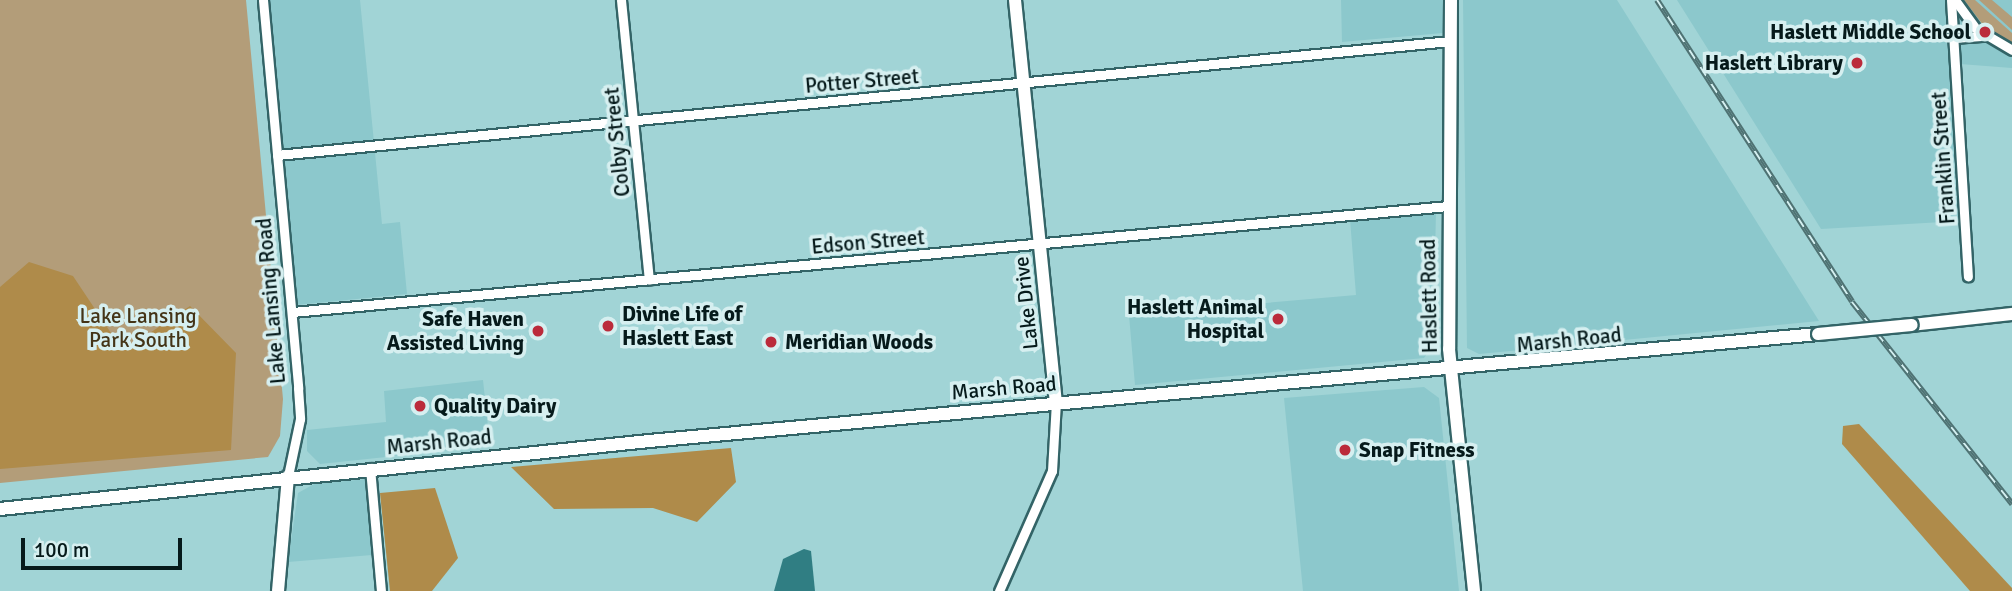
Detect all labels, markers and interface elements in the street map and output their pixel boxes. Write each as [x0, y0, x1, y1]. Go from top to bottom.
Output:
place label: Haslett Middle School [1770, 19, 1971, 45]
marker: Haslett Middle School [1977, 24, 1993, 40]
place label: Haslett Library [1705, 50, 1843, 76]
marker: Haslett Library [1849, 55, 1865, 71]
street label: Potter Street [804, 63, 920, 99]
street label: Colby Street [599, 86, 635, 198]
street label: Franklin Street [1926, 91, 1960, 225]
street label: Lake Lansing Road [251, 217, 291, 385]
street label: Edson Street [810, 224, 926, 260]
street label: Haslett Road [1415, 238, 1443, 354]
street label: Lake Drive [1009, 255, 1043, 351]
place label: Haslett Animal Hospital [1127, 294, 1264, 344]
place label: Divine Life of Haslett East [622, 301, 742, 351]
park label: Lake Lansing Park South [80, 303, 196, 353]
place label: Safe Haven Assisted Living [387, 306, 524, 356]
marker: Haslett Animal Hospital [1270, 311, 1286, 327]
marker: Divine Life of Haslett East [600, 318, 616, 334]
street label: Marsh Road [1515, 322, 1623, 358]
marker: Safe Haven Assisted Living [530, 323, 546, 339]
place label: Meridian Woods [785, 329, 933, 355]
marker: Meridian Woods [763, 334, 779, 350]
street label: Marsh Road [950, 371, 1058, 405]
place label: Quality Dairy [434, 393, 556, 419]
marker: Quality Dairy [412, 398, 428, 414]
street label: Marsh Road [385, 424, 493, 460]
place label: Snap Fitness [1359, 437, 1475, 463]
marker: Snap Fitness [1337, 442, 1353, 458]
scale bar [24, 524, 186, 568]
text: 100 m [34, 537, 89, 563]

